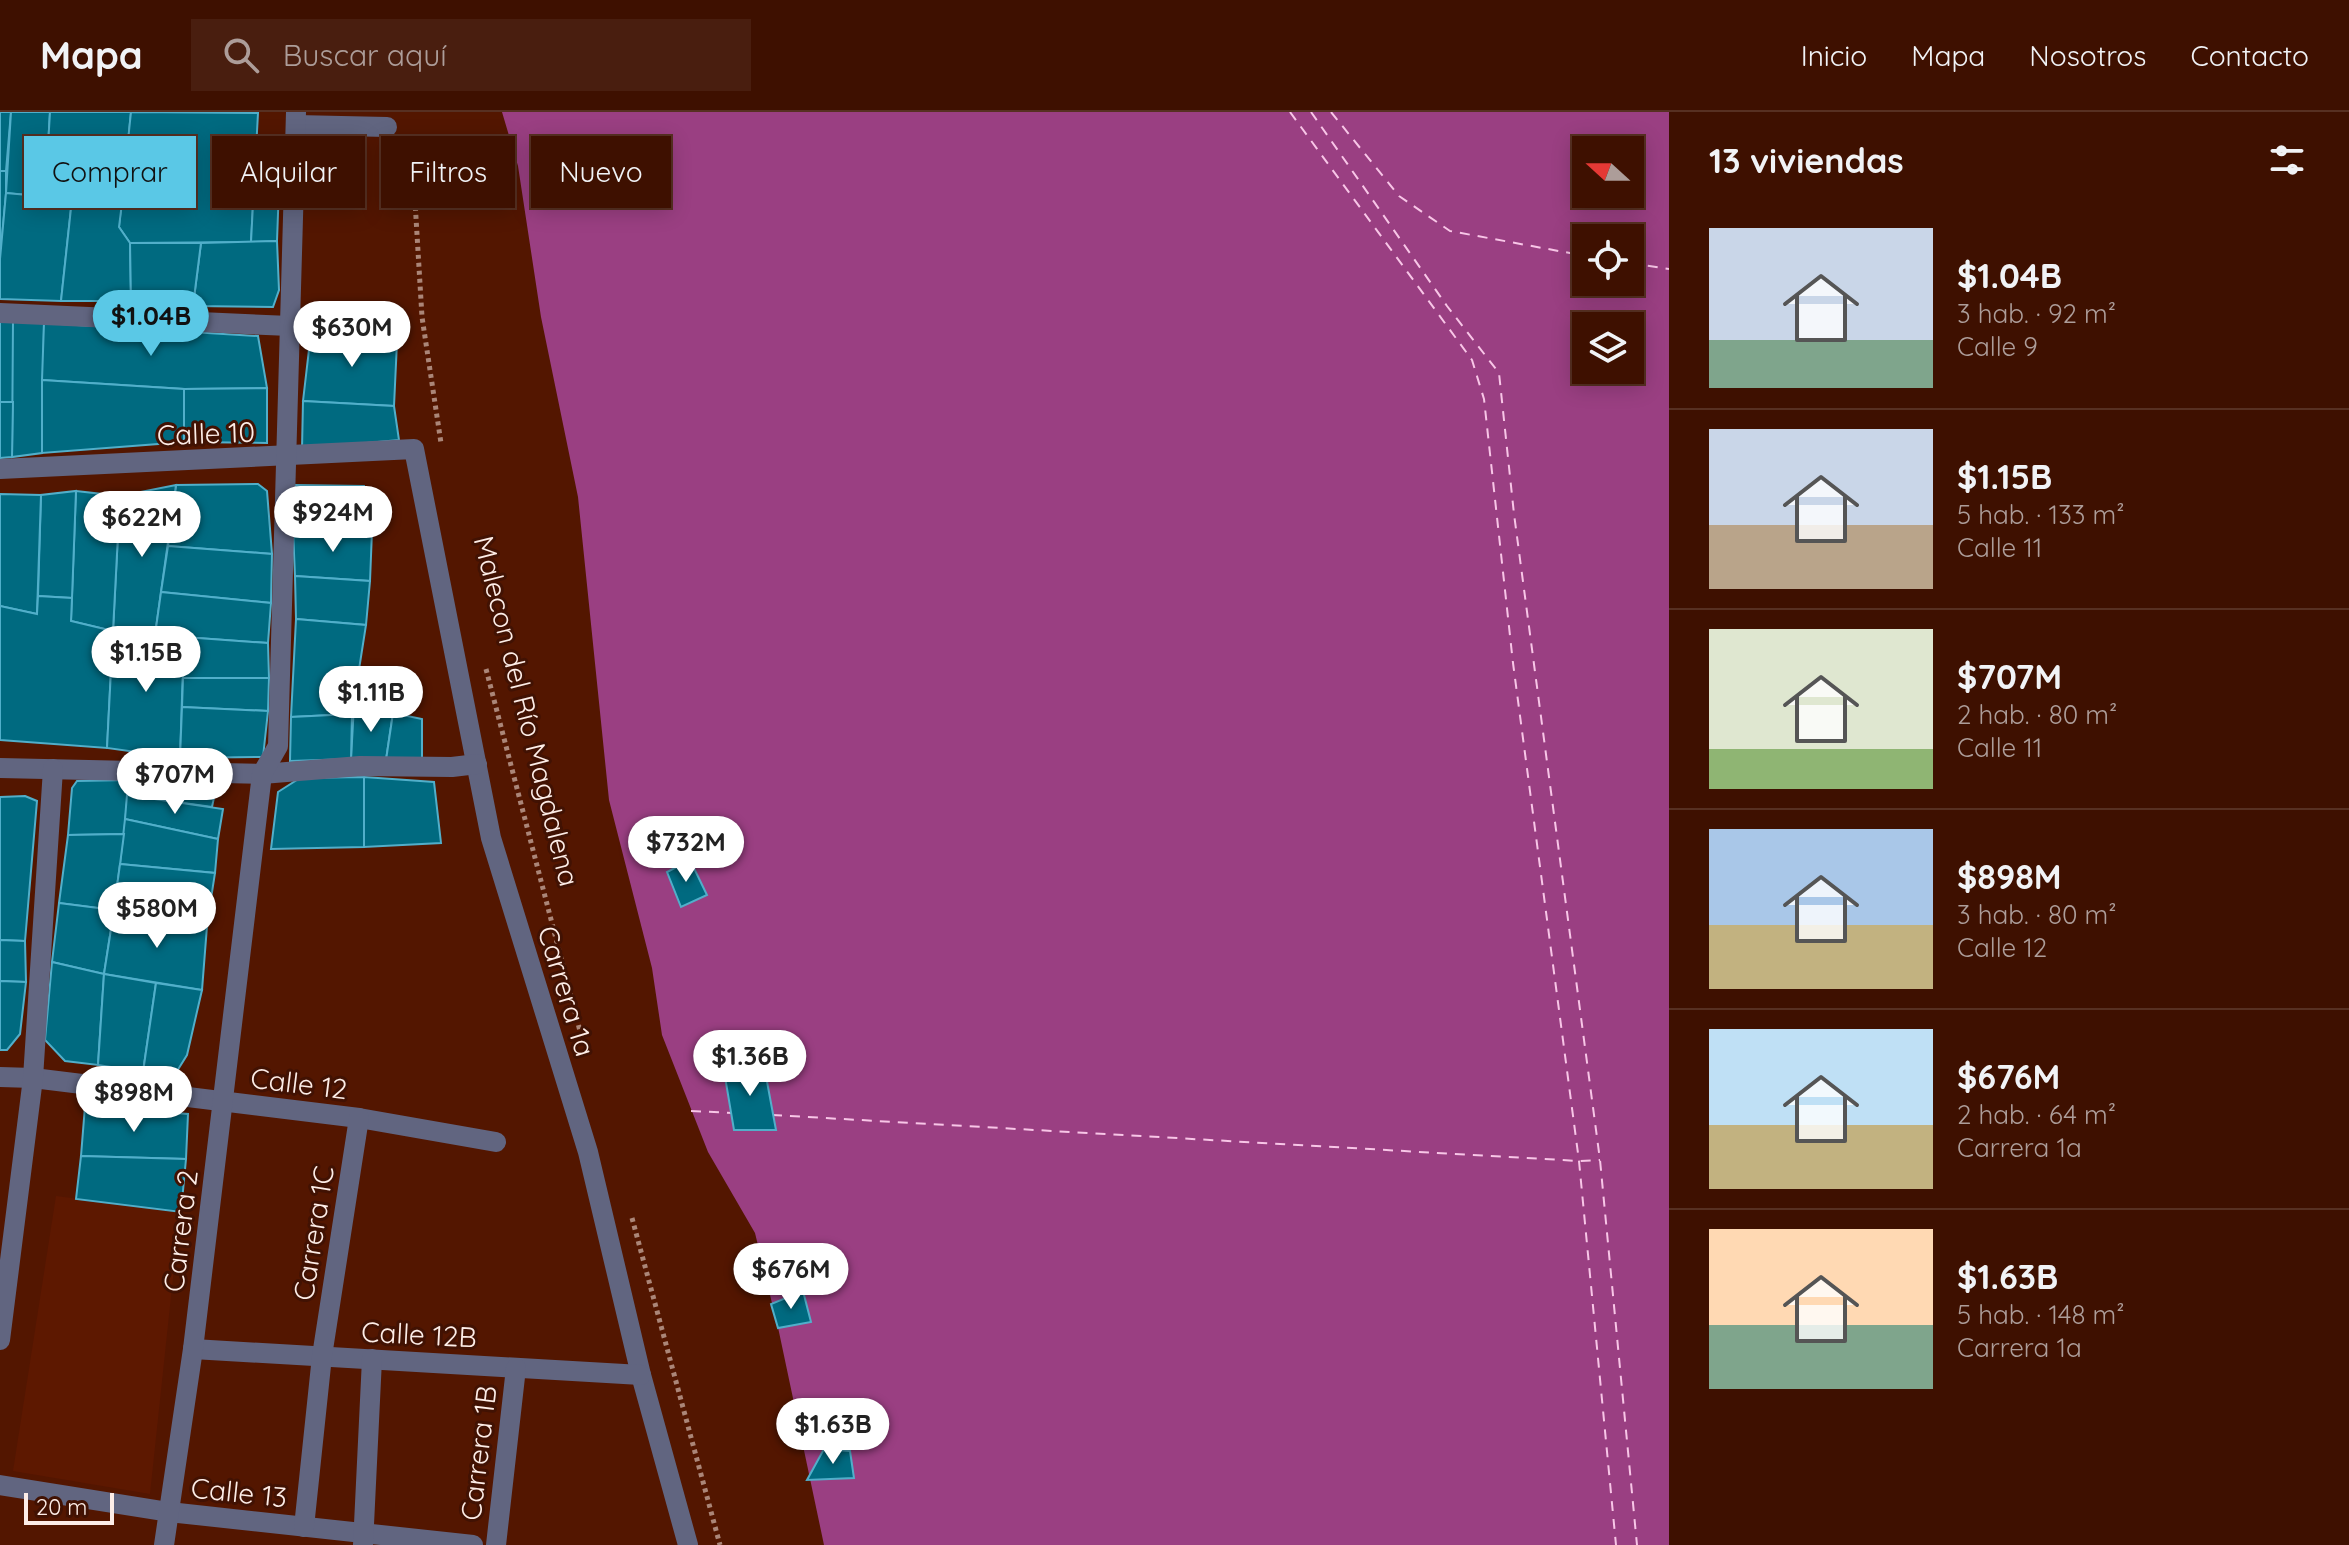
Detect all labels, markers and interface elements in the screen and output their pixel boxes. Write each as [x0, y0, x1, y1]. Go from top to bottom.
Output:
search box [191, 19, 751, 91]
text: Mapa [40, 31, 143, 79]
icon: search [219, 33, 263, 77]
text: Buscar aquí [283, 36, 447, 74]
text: Inicio [1801, 38, 1867, 73]
text: Mapa [1911, 38, 1985, 73]
text: Nosotros [2029, 38, 2146, 73]
text: Contacto [2190, 38, 2309, 73]
chip: Comprar [24, 136, 196, 208]
chip: Alquilar [212, 136, 365, 208]
chip: Filtros [381, 136, 515, 208]
chip: Nuevo [531, 136, 671, 208]
north arrow [1572, 136, 1644, 208]
map controls [1572, 136, 1644, 384]
icon: filters [2265, 138, 2309, 182]
text: 13 viviendas [1709, 139, 1904, 182]
button: locate [1572, 224, 1644, 296]
text: $1.04B [1957, 254, 2062, 297]
icon: home [1773, 260, 1869, 356]
pin: $1.04B [86, 290, 216, 358]
text: 3 hab. · 92 m² [1957, 297, 2116, 330]
text: $1.04B [111, 299, 191, 332]
pin: $630M [296, 301, 408, 369]
text: $630M [311, 310, 393, 343]
button: layers [1572, 312, 1644, 384]
text: Calle 9 [1957, 330, 2038, 363]
street label: Calle 10 [156, 414, 256, 452]
text: $1.15B [1957, 455, 2052, 498]
icon: home [1773, 461, 1869, 557]
pin: $924M [277, 486, 389, 554]
pin: $622M [86, 491, 198, 559]
text: $924M [292, 495, 374, 528]
text: 5 hab. · 133 m² [1957, 498, 2124, 531]
text: $622M [102, 500, 182, 533]
text: Calle 11 [1957, 531, 2042, 564]
street label: Malecon del Río Magdalena [467, 532, 587, 890]
pin: $1.15B [81, 626, 211, 694]
text: $1.15B [110, 635, 182, 668]
text: $707M [1957, 655, 2062, 698]
icon: home [1773, 661, 1869, 757]
pin: $1.11B [306, 666, 436, 734]
text: $1.11B [337, 675, 405, 708]
text: 2 hab. · 80 m² [1957, 698, 2117, 731]
text: Calle 11 [1957, 731, 2042, 764]
pin: $707M [119, 748, 231, 816]
text: $707M [135, 757, 215, 790]
pin: $732M [630, 816, 742, 884]
text: $732M [646, 825, 726, 858]
text: $898M [1957, 855, 2062, 898]
icon: home [1773, 861, 1869, 957]
pin: $580M [101, 882, 213, 950]
text: $580M [116, 891, 198, 924]
text: 3 hab. · 80 m² [1957, 898, 2117, 931]
street label: Carrera 1a [531, 922, 603, 1060]
text: Calle 12 [1957, 931, 2047, 964]
pin: $1.36B [685, 1030, 815, 1098]
text: $1.36B [711, 1039, 789, 1072]
text: $676M [1957, 1055, 2060, 1098]
street label: Calle 12 [249, 1060, 349, 1106]
icon: home [1773, 1061, 1869, 1157]
pin: $898M [78, 1066, 190, 1134]
text: $898M [94, 1075, 174, 1108]
text: 2 hab. · 64 m² [1957, 1098, 2116, 1131]
text: Carrera 1a [1957, 1131, 2082, 1164]
street label: Carrera 1C [285, 1163, 341, 1303]
street label: Carrera 2 [155, 1168, 205, 1294]
pin: $676M [735, 1243, 847, 1311]
text: $676M [751, 1252, 831, 1285]
text: $1.63B [1957, 1255, 2058, 1298]
icon: home [1773, 1261, 1869, 1357]
text: 5 hab. · 148 m² [1957, 1298, 2125, 1331]
street label: Calle 12B [360, 1314, 478, 1354]
text: Carrera 1a [1957, 1331, 2082, 1364]
street label: Carrera 1B [452, 1384, 504, 1522]
pin: $1.63B [768, 1398, 898, 1466]
text: $1.63B [794, 1407, 872, 1440]
street label: Calle 13 [189, 1470, 289, 1514]
scale bar [24, 1489, 114, 1525]
text: 20 m [36, 1493, 87, 1521]

